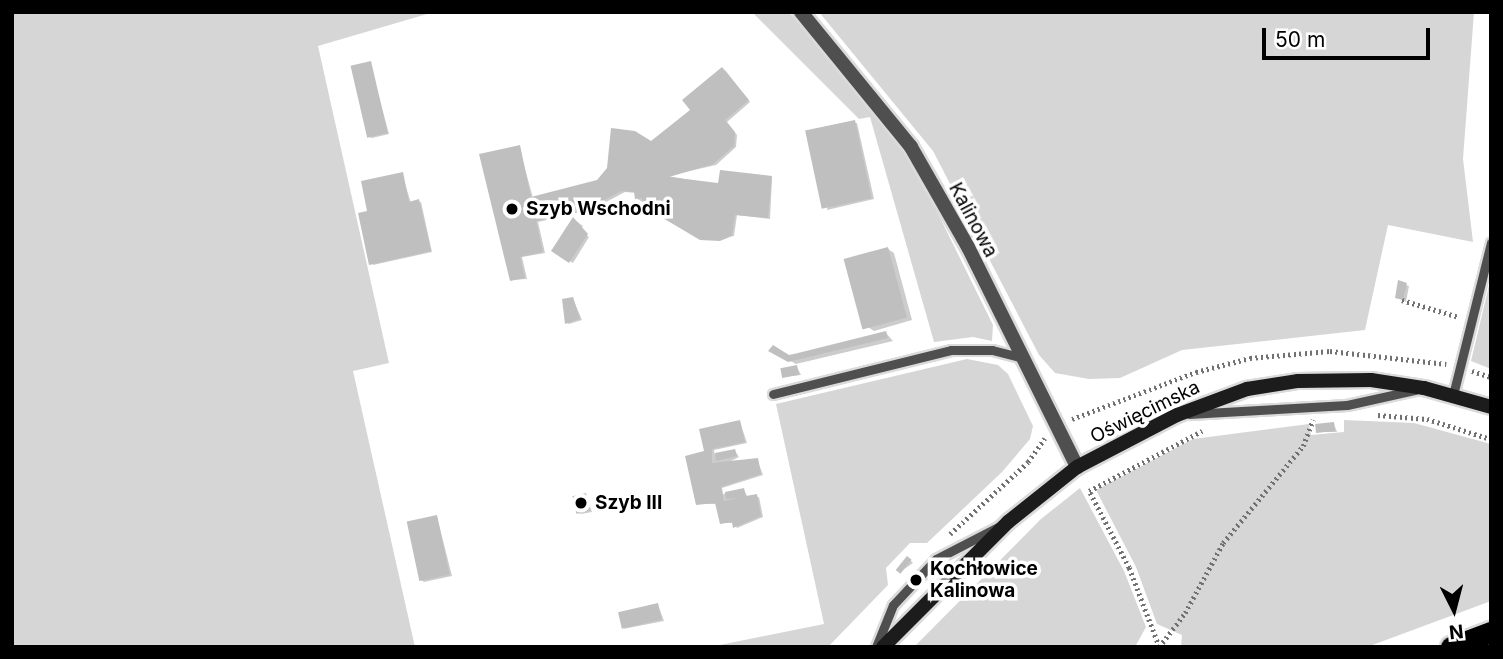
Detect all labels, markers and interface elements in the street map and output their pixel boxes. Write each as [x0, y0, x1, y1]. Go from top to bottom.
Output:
scale bar [1265, 14, 1433, 58]
text: 50 m [1275, 27, 1325, 52]
street label: Kalinowa [944, 179, 1002, 261]
place label: Szyb Wschodni [526, 198, 671, 220]
marker: Szyb Wschodni [504, 201, 520, 217]
street label: Oświęcimska [1087, 376, 1203, 448]
place label: Szyb III [595, 492, 662, 514]
marker: Szyb III [573, 495, 589, 511]
place label: Kochłowice Kalinowa [930, 558, 1038, 602]
marker: Kochłowice Kalinowa [908, 572, 924, 588]
north arrow [1419, 575, 1489, 645]
text: N [1448, 619, 1465, 644]

